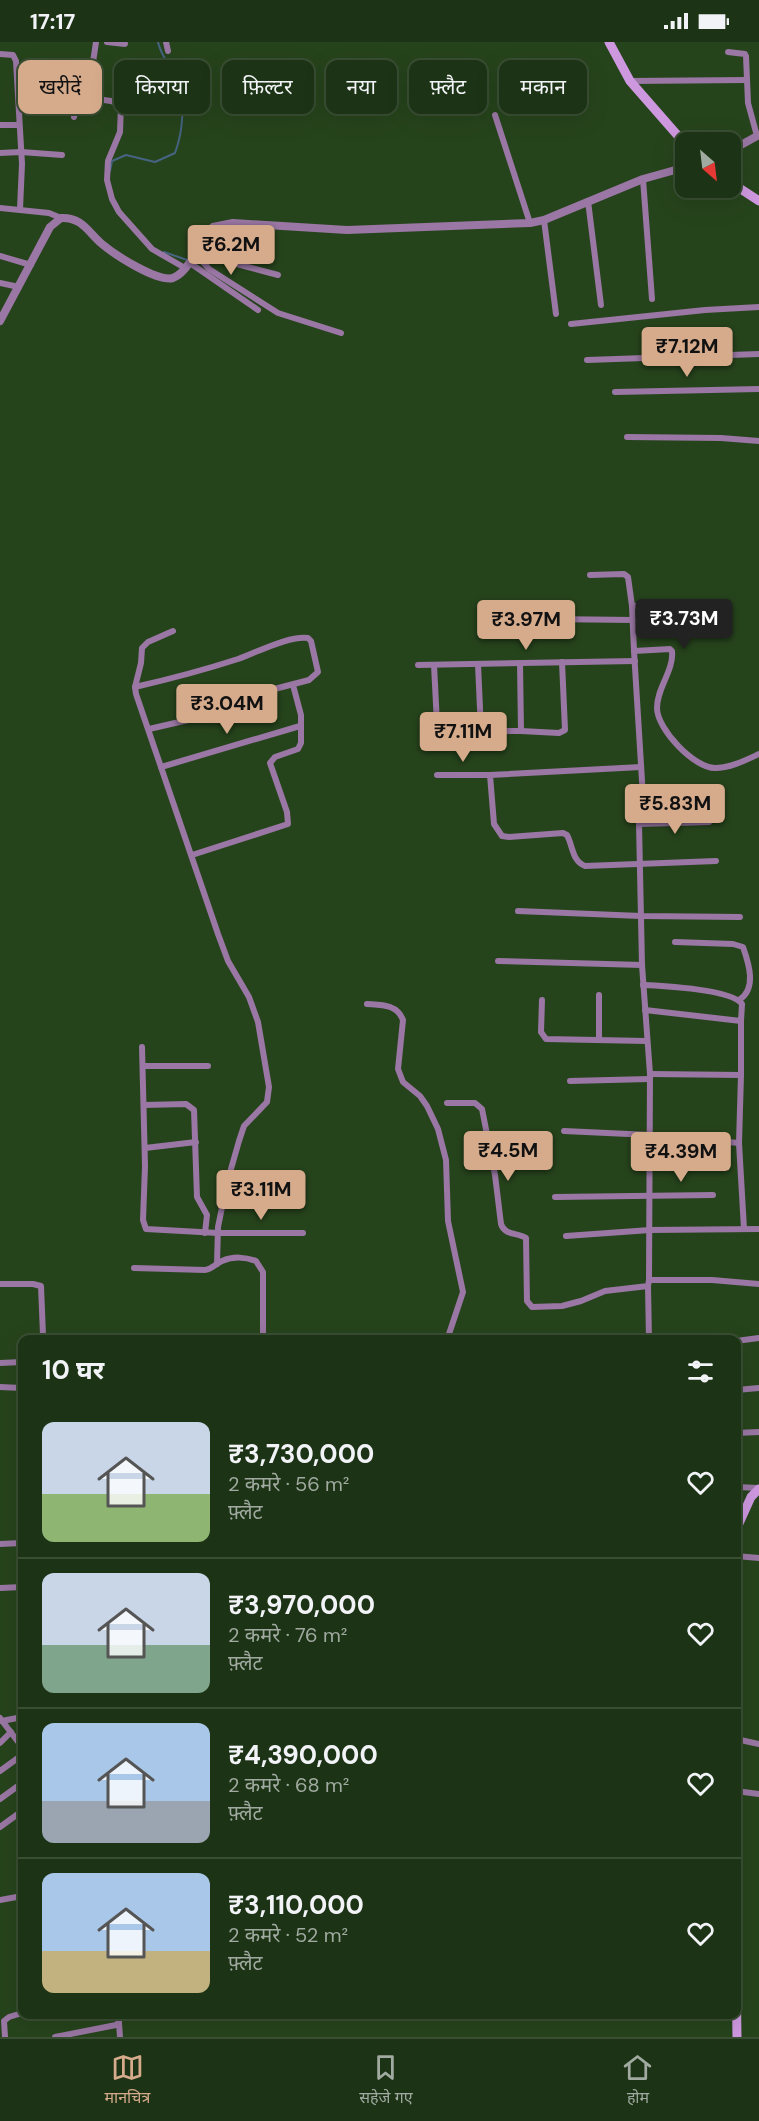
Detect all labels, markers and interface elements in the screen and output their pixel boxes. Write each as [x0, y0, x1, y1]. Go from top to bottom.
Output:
text: 17:17 [30, 7, 75, 36]
chip: खरीदें [18, 60, 102, 114]
chip: किराया [114, 60, 210, 114]
chip: फ़िल्टर [222, 60, 314, 114]
chip: नया [326, 60, 397, 114]
chip: फ़्लैट [409, 60, 487, 114]
chip: मकान [499, 60, 587, 114]
north arrow [675, 132, 741, 198]
map controls [675, 132, 741, 198]
pin: ₹6.2M [189, 225, 273, 276]
text: ₹6.2M [202, 231, 260, 257]
pin: ₹7.12M [638, 327, 736, 378]
text: ₹7.12M [656, 333, 718, 359]
pin: ₹3.73M [635, 599, 733, 650]
pin: ₹3.97M [477, 600, 575, 651]
text: ₹3.73M [649, 605, 719, 631]
text: ₹3.97M [491, 606, 561, 632]
pin: ₹3.04M [178, 684, 276, 735]
text: ₹3.04M [190, 690, 264, 716]
pin: ₹7.11M [414, 712, 512, 763]
text: ₹7.11M [434, 718, 492, 744]
pin: ₹5.83M [626, 784, 724, 835]
text: ₹5.83M [639, 790, 711, 816]
pin: ₹4.5M [466, 1131, 550, 1182]
pin: ₹4.39M [632, 1132, 730, 1183]
text: ₹4.5M [478, 1137, 538, 1163]
text: ₹4.39M [645, 1138, 717, 1164]
pin: ₹3.11M [212, 1170, 310, 1221]
text: ₹3.11M [230, 1176, 292, 1202]
text: 10 घर [42, 1353, 104, 1387]
icon: filters [684, 1355, 717, 1388]
text: ₹3,730,000 [228, 1437, 374, 1471]
icon: home [90, 1446, 162, 1518]
icon: heart [684, 1466, 717, 1499]
text: 2 कमरे · 56 m² [228, 1471, 349, 1497]
text: फ़्लैट [228, 1499, 263, 1525]
text: ₹3,970,000 [228, 1588, 375, 1622]
icon: home [90, 1597, 162, 1669]
icon: heart [684, 1617, 717, 1650]
text: 2 कमरे · 76 m² [228, 1622, 347, 1648]
text: फ़्लैट [228, 1650, 263, 1676]
text: ₹4,390,000 [228, 1738, 378, 1772]
icon: home [90, 1747, 162, 1819]
icon: heart [684, 1767, 717, 1800]
text: 2 कमरे · 68 m² [228, 1772, 349, 1798]
text: फ़्लैट [228, 1800, 263, 1826]
text: ₹3,110,000 [228, 1888, 364, 1922]
icon: home [90, 1897, 162, 1969]
icon: heart [684, 1917, 717, 1950]
text: 2 कमरे · 52 m² [228, 1922, 348, 1948]
text: फ़्लैट [228, 1950, 263, 1976]
tab: मानचित्र [104, 2051, 150, 2110]
tab: सहेजे गए [359, 2051, 413, 2110]
tab: होम [621, 2051, 654, 2110]

